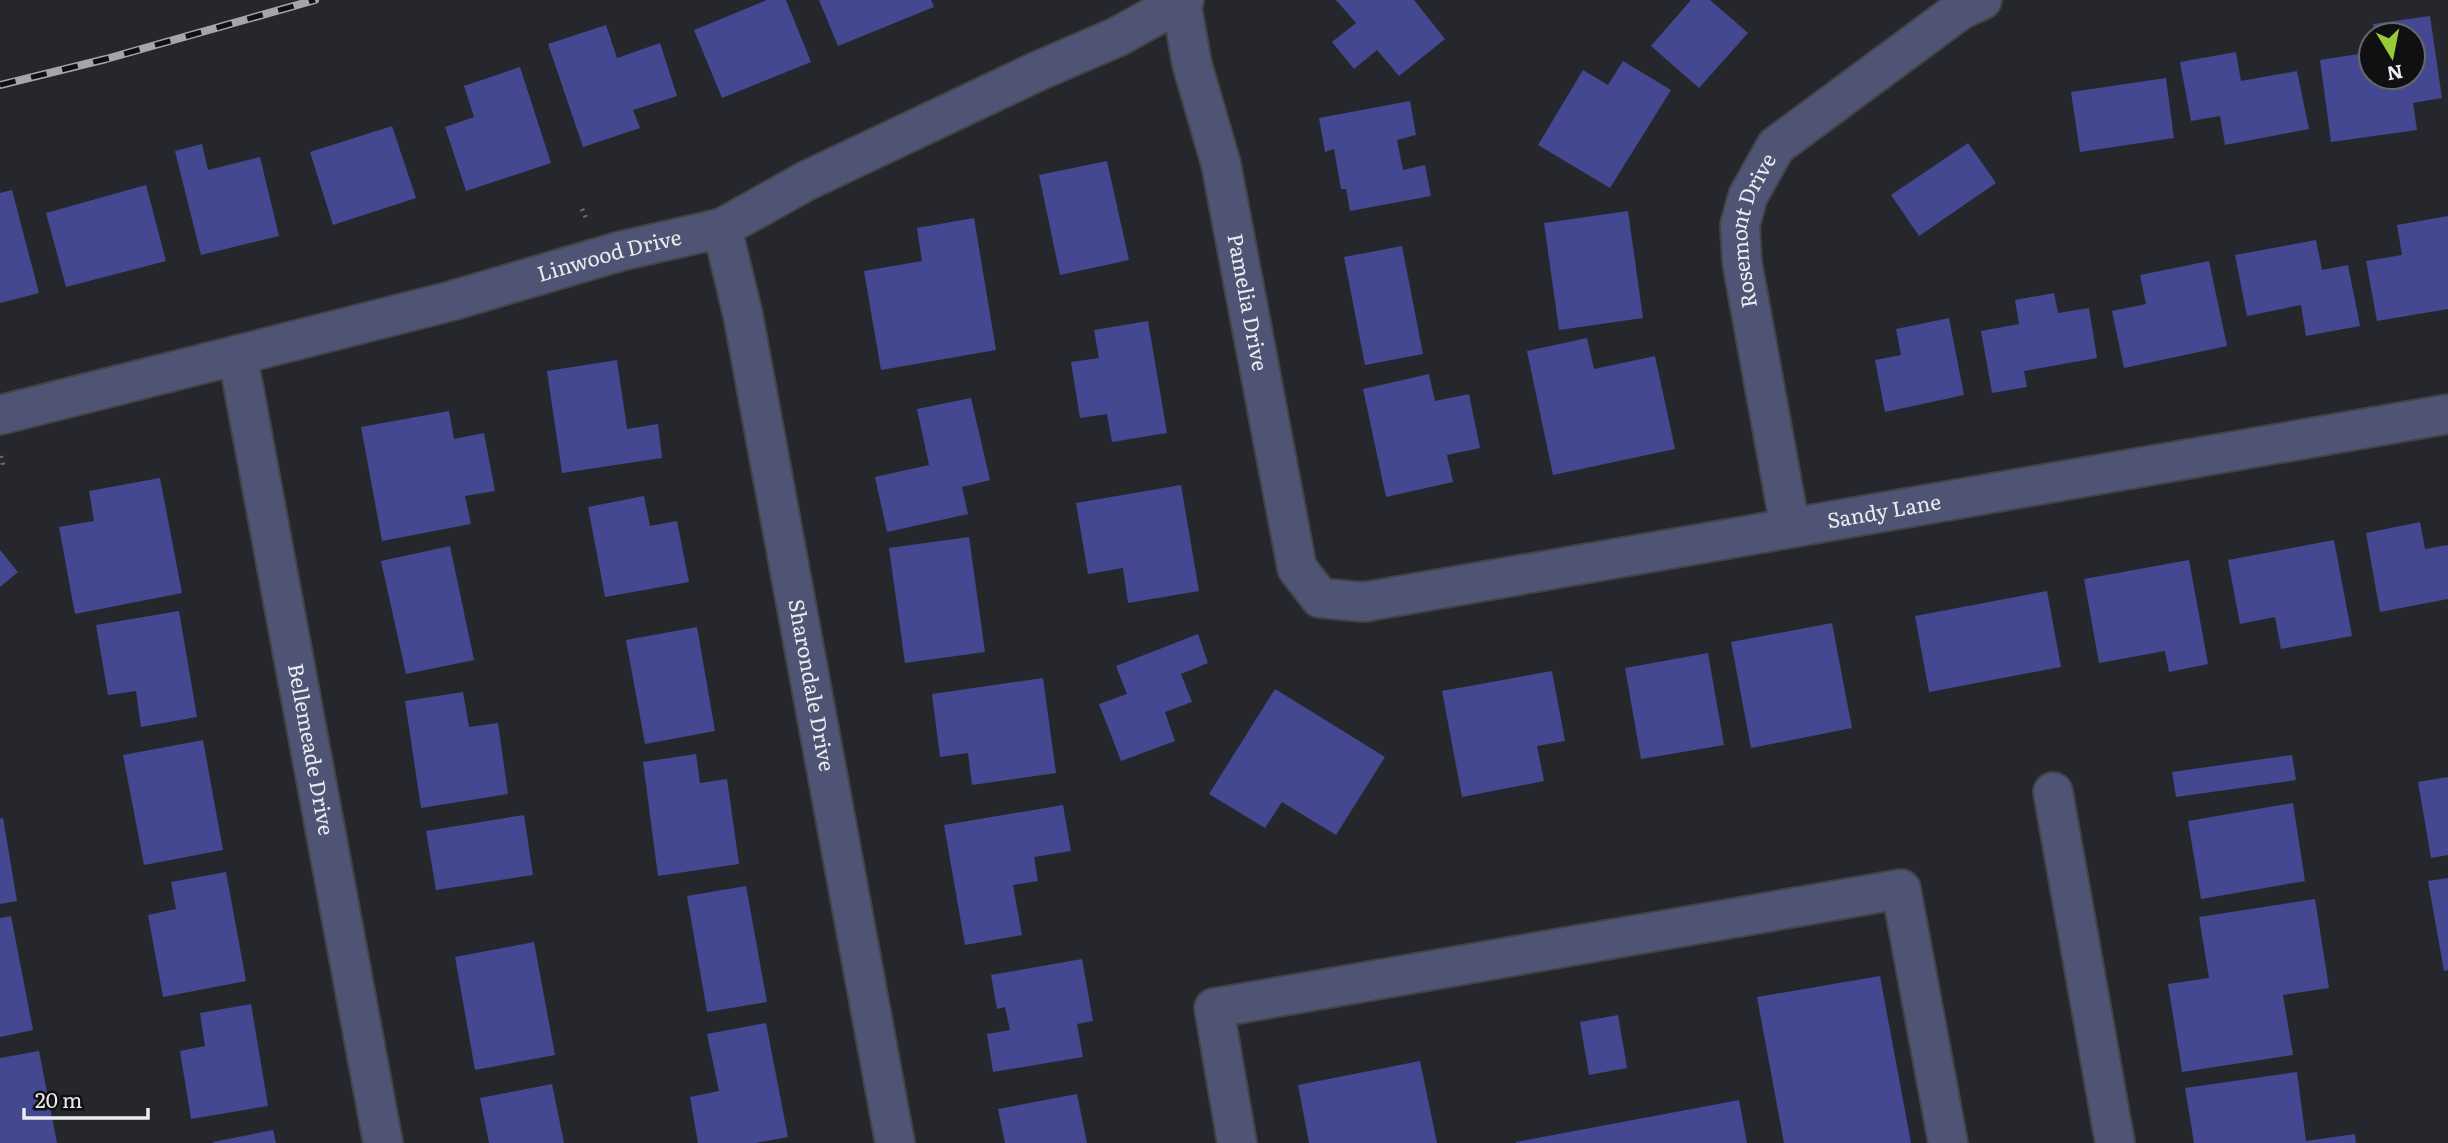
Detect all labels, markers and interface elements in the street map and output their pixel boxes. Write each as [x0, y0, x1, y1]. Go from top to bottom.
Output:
north arrow [2357, 21, 2427, 91]
text: N [2385, 59, 2405, 89]
street label: Rosemont Drive [1721, 146, 1782, 311]
street label: Linwood Drive [533, 220, 684, 288]
street label: Pamelia Drive [1221, 231, 1278, 373]
street label: Sandy Lane [1824, 484, 1943, 534]
street label: Sharondale Drive [782, 596, 844, 774]
street label: Bellemeade Drive [282, 660, 344, 838]
scale bar [24, 1076, 149, 1120]
text: 20 m [35, 1083, 82, 1114]

